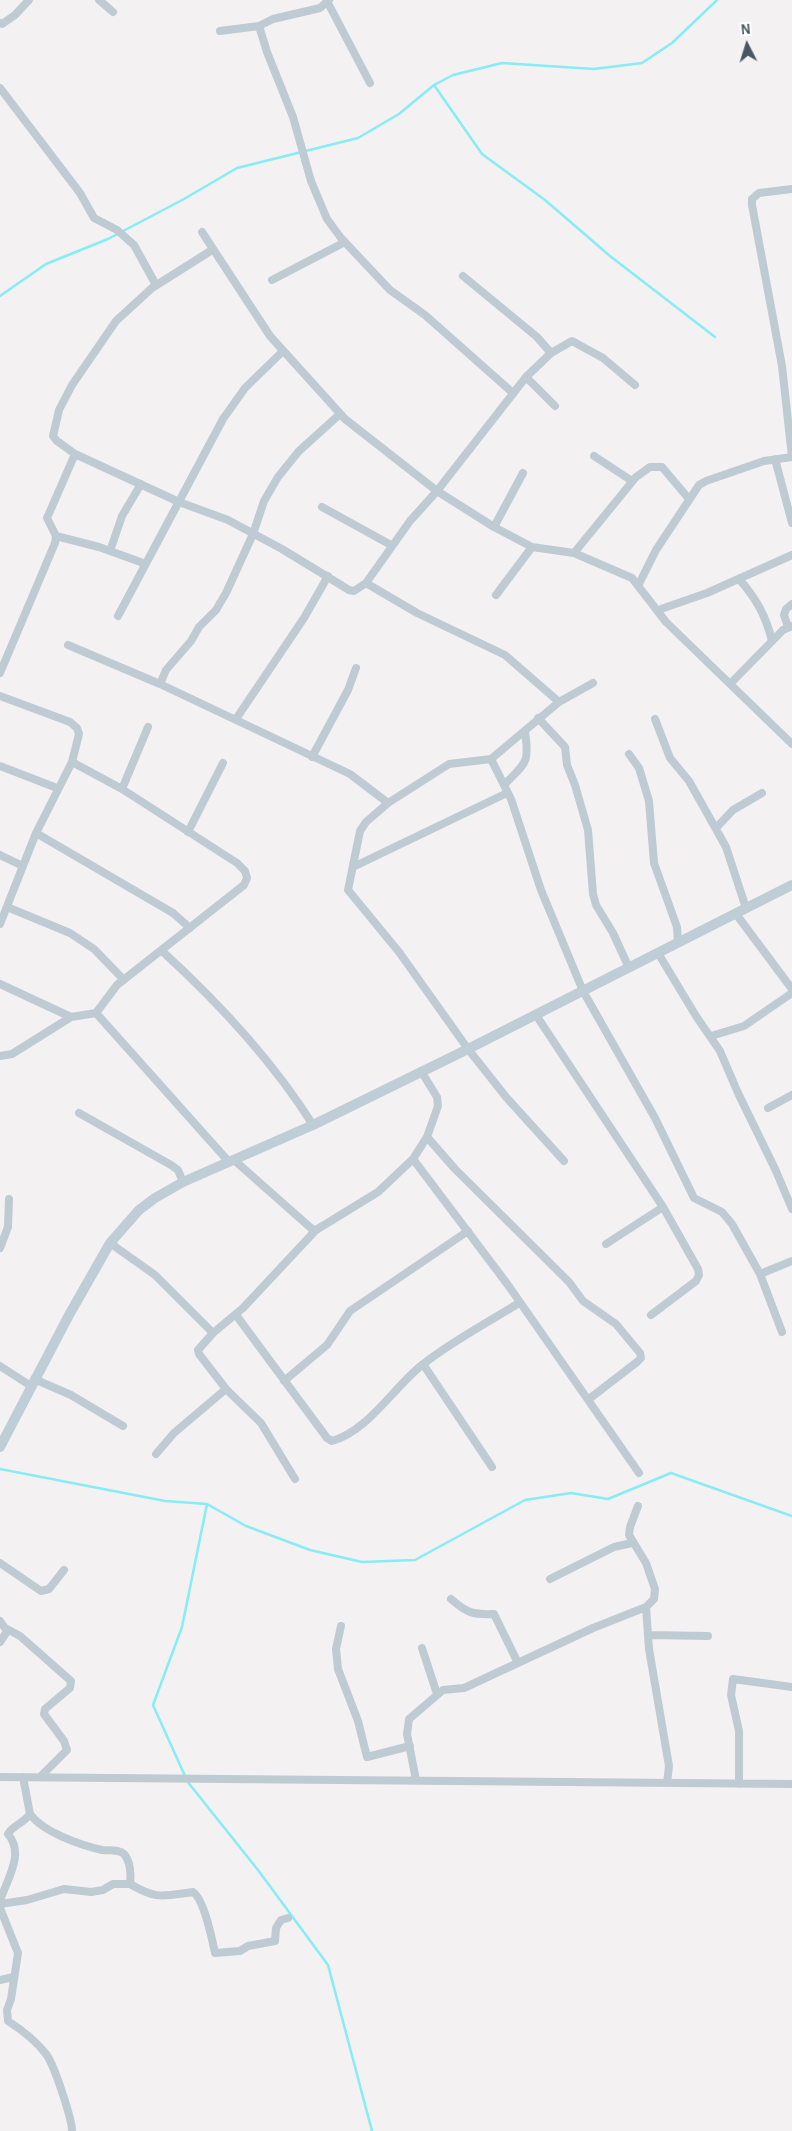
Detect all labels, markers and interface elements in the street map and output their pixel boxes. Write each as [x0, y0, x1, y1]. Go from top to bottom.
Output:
north arrow [722, 20, 772, 70]
text: N [740, 23, 751, 37]

